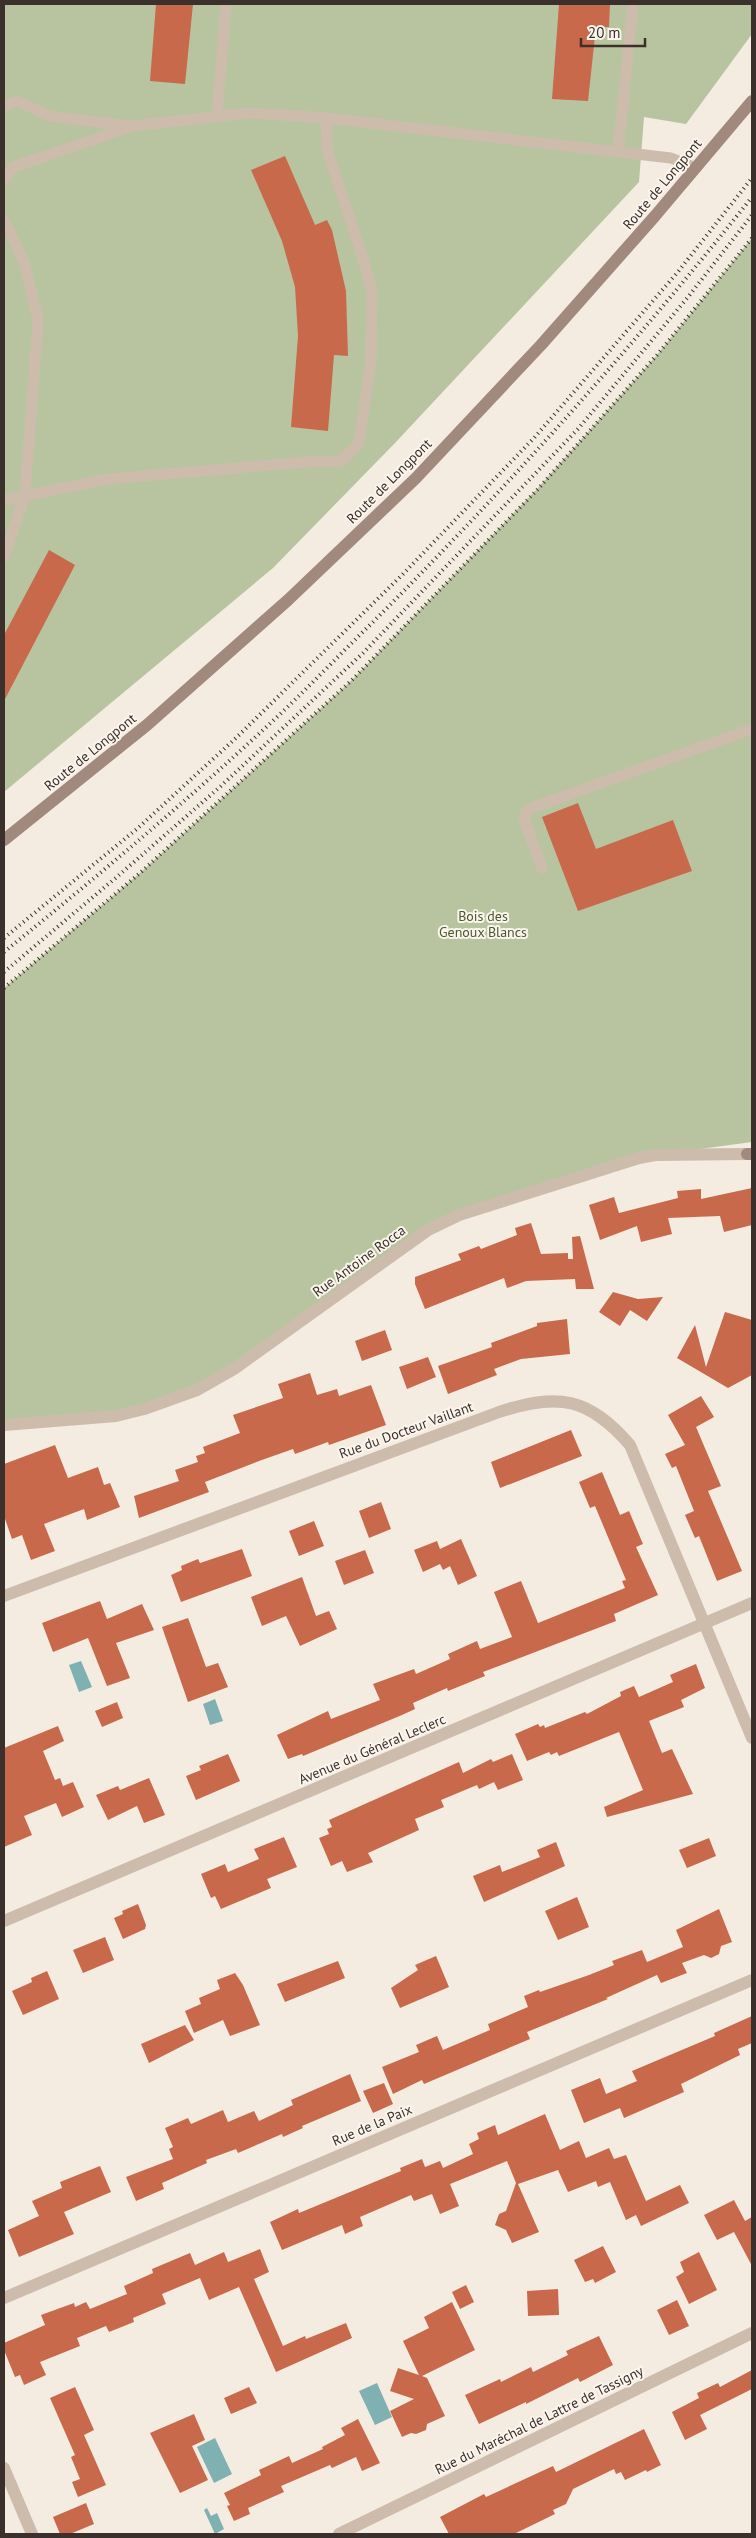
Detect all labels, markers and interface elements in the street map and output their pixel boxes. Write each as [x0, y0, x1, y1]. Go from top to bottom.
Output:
scale bar [581, 15, 645, 47]
text: 20 m [588, 23, 621, 42]
street label: Route de Longpont [619, 135, 705, 233]
street label: Route de Longpont [343, 434, 436, 527]
street label: Route de Longpont [40, 709, 140, 795]
park label: Bois des Genoux Blancs [439, 907, 527, 941]
street label: Rue Antoine Rocca [309, 1221, 409, 1301]
street label: Rue du Docteur Vaillant [337, 1397, 476, 1463]
street label: Avenue du Général Leclerc [296, 1710, 448, 1788]
street label: Rue de la Paix [329, 2100, 415, 2150]
street label: Rue du Maréchal de Lattre de Tassigny [432, 2361, 647, 2478]

